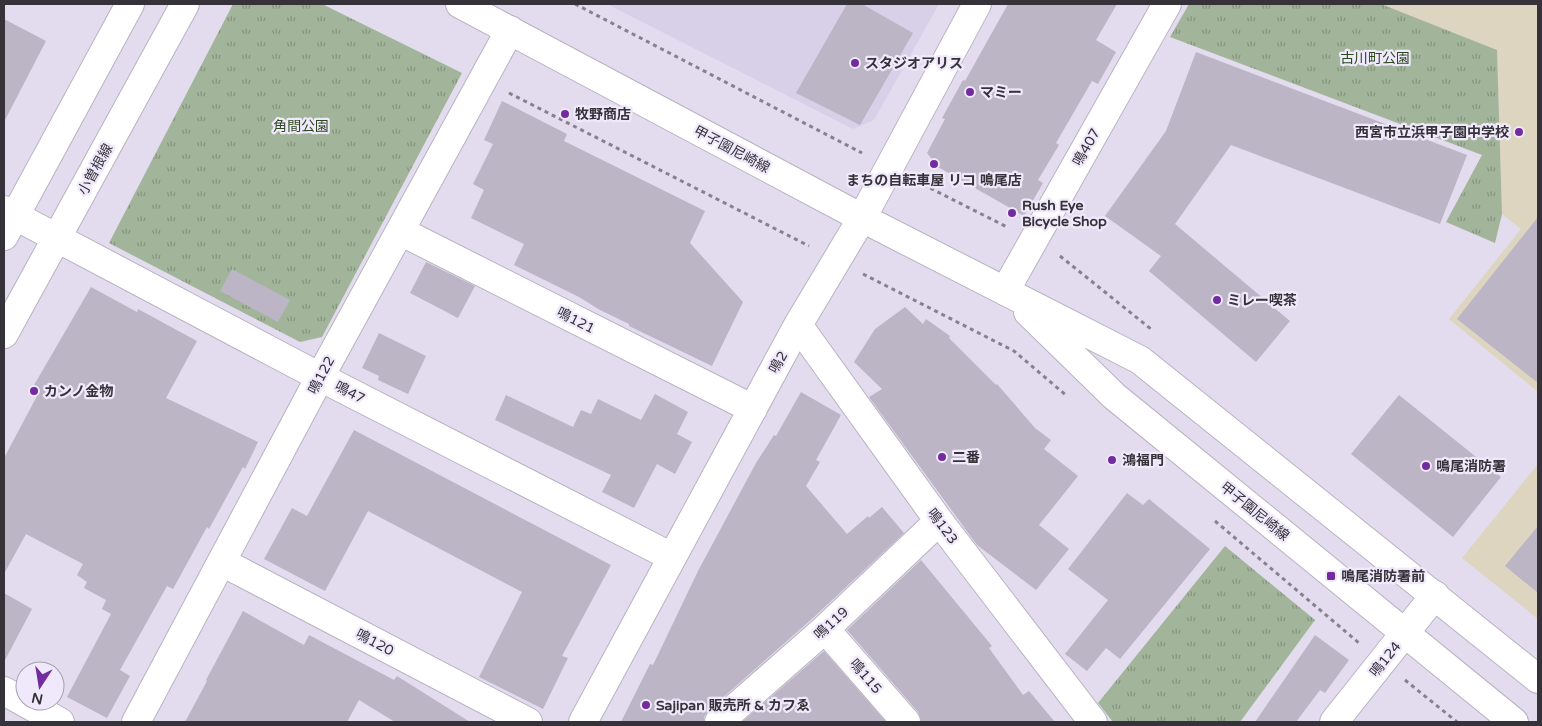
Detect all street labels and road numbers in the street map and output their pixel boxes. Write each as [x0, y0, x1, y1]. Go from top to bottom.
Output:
street label: 甲子園尼崎線 [691, 122, 773, 177]
street label: 鳴407 [1069, 125, 1104, 169]
street label: 小曽根線 [74, 141, 116, 198]
street label: 鳴121 [554, 304, 598, 337]
street label: 鳴2 [765, 348, 791, 376]
street label: 鳴122 [304, 353, 338, 397]
street label: 鳴47 [332, 378, 368, 407]
street label: 甲子園尼崎線 [1217, 478, 1293, 544]
street label: 鳴123 [924, 505, 962, 548]
street label: 鳴119 [811, 604, 852, 643]
street label: 鳴120 [353, 625, 397, 660]
street label: 鳴124 [1366, 638, 1405, 680]
street label: 鳴115 [846, 656, 885, 697]

